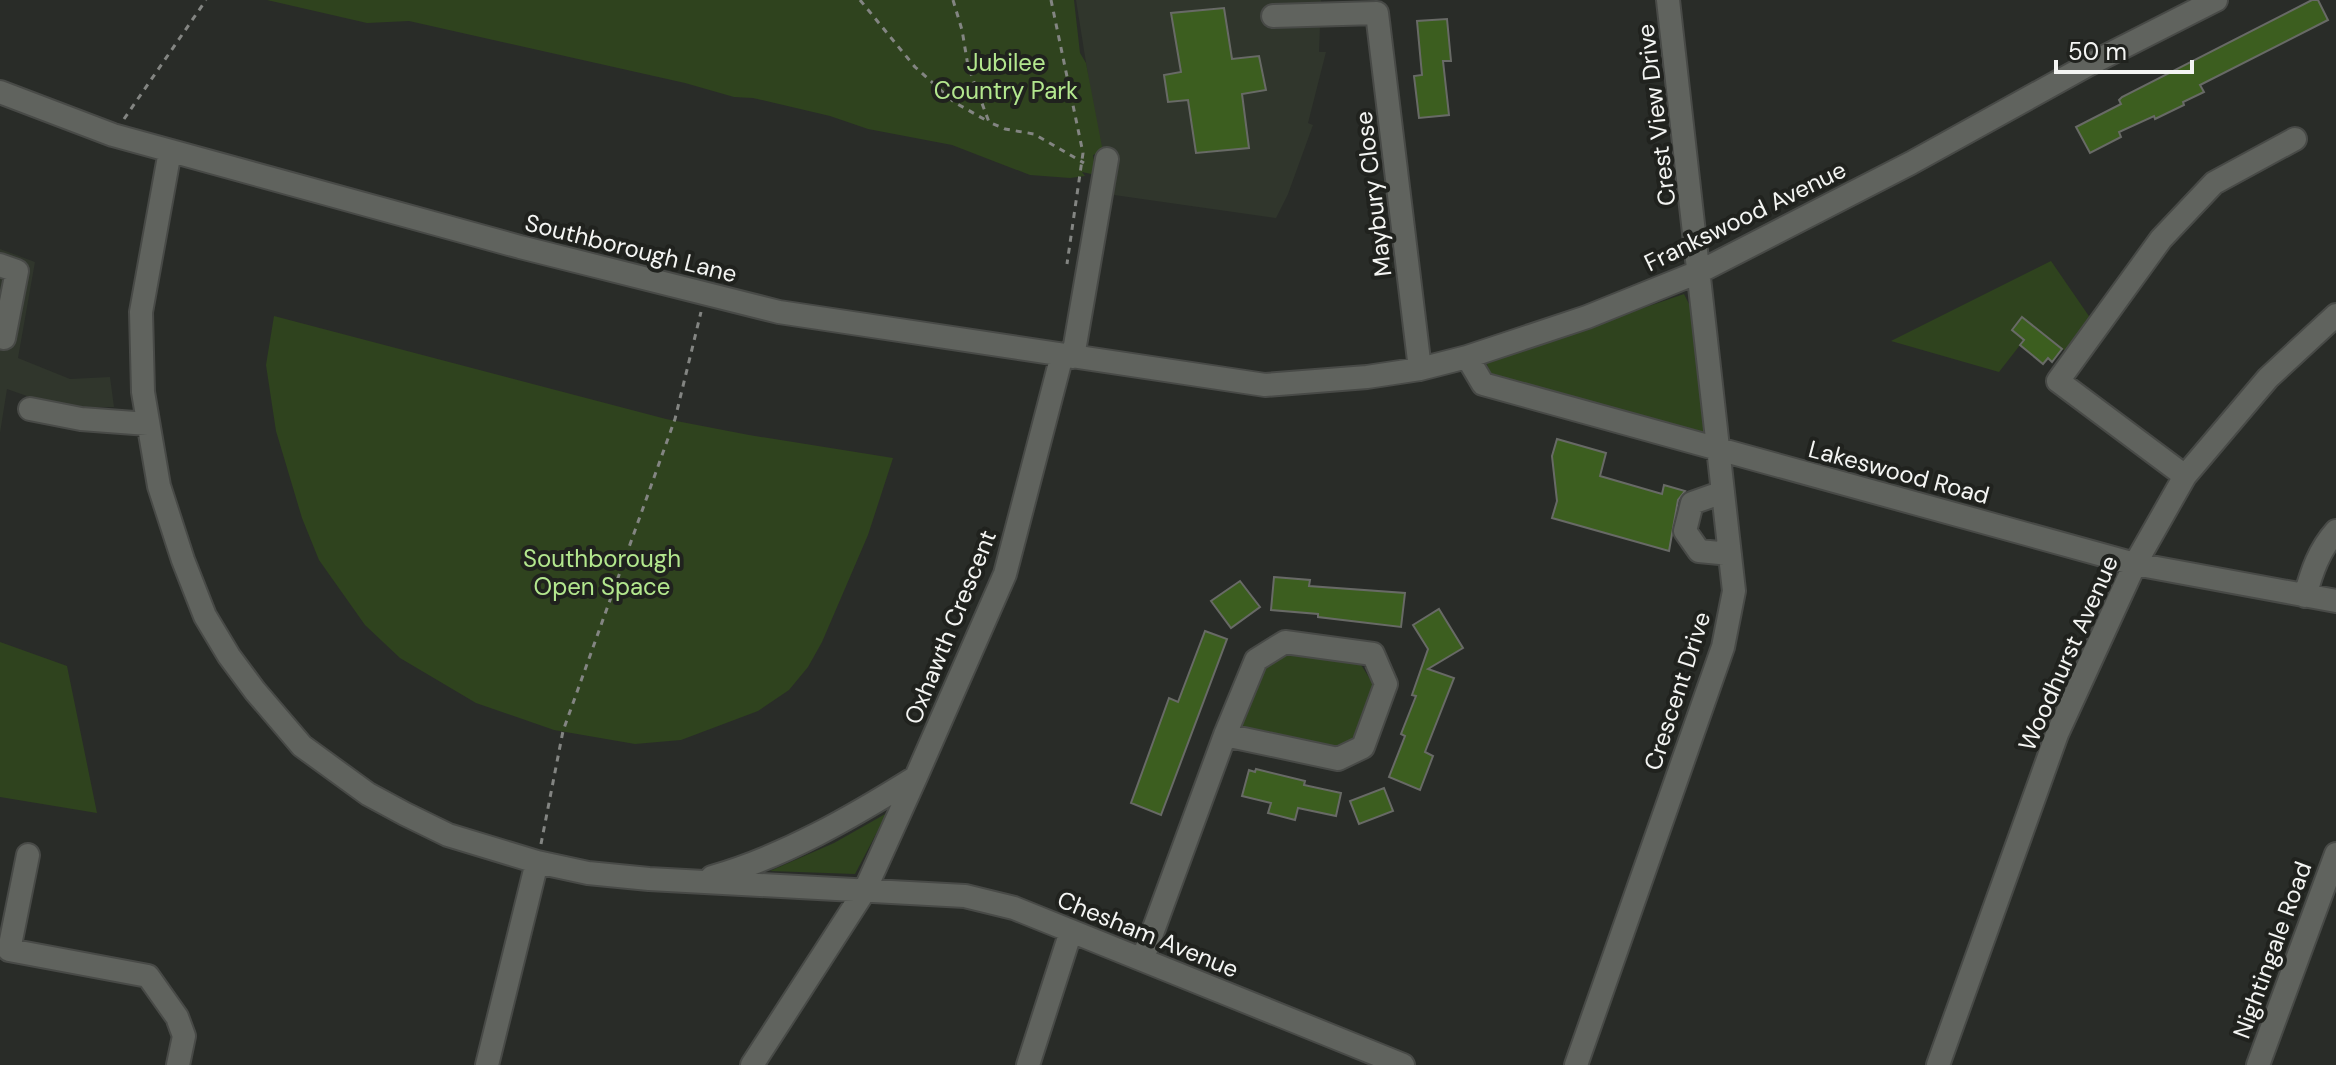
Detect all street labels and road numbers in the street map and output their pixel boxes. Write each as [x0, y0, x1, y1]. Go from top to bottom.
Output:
street label: Crest View Drive [1629, 22, 1683, 208]
street label: Maybury Close [1347, 110, 1399, 278]
street label: Frankswood Avenue [1639, 154, 1851, 278]
street label: Southborough Lane [522, 207, 740, 289]
street label: Lakeswood Road [1805, 433, 1993, 511]
street label: Oxhawth Crescent [897, 525, 1003, 729]
street label: Woodhurst Avenue [2011, 550, 2125, 756]
street label: Crescent Drive [1637, 608, 1717, 774]
street label: Nightingale Road [2226, 857, 2318, 1043]
street label: Chesham Avenue [1053, 884, 1243, 984]

